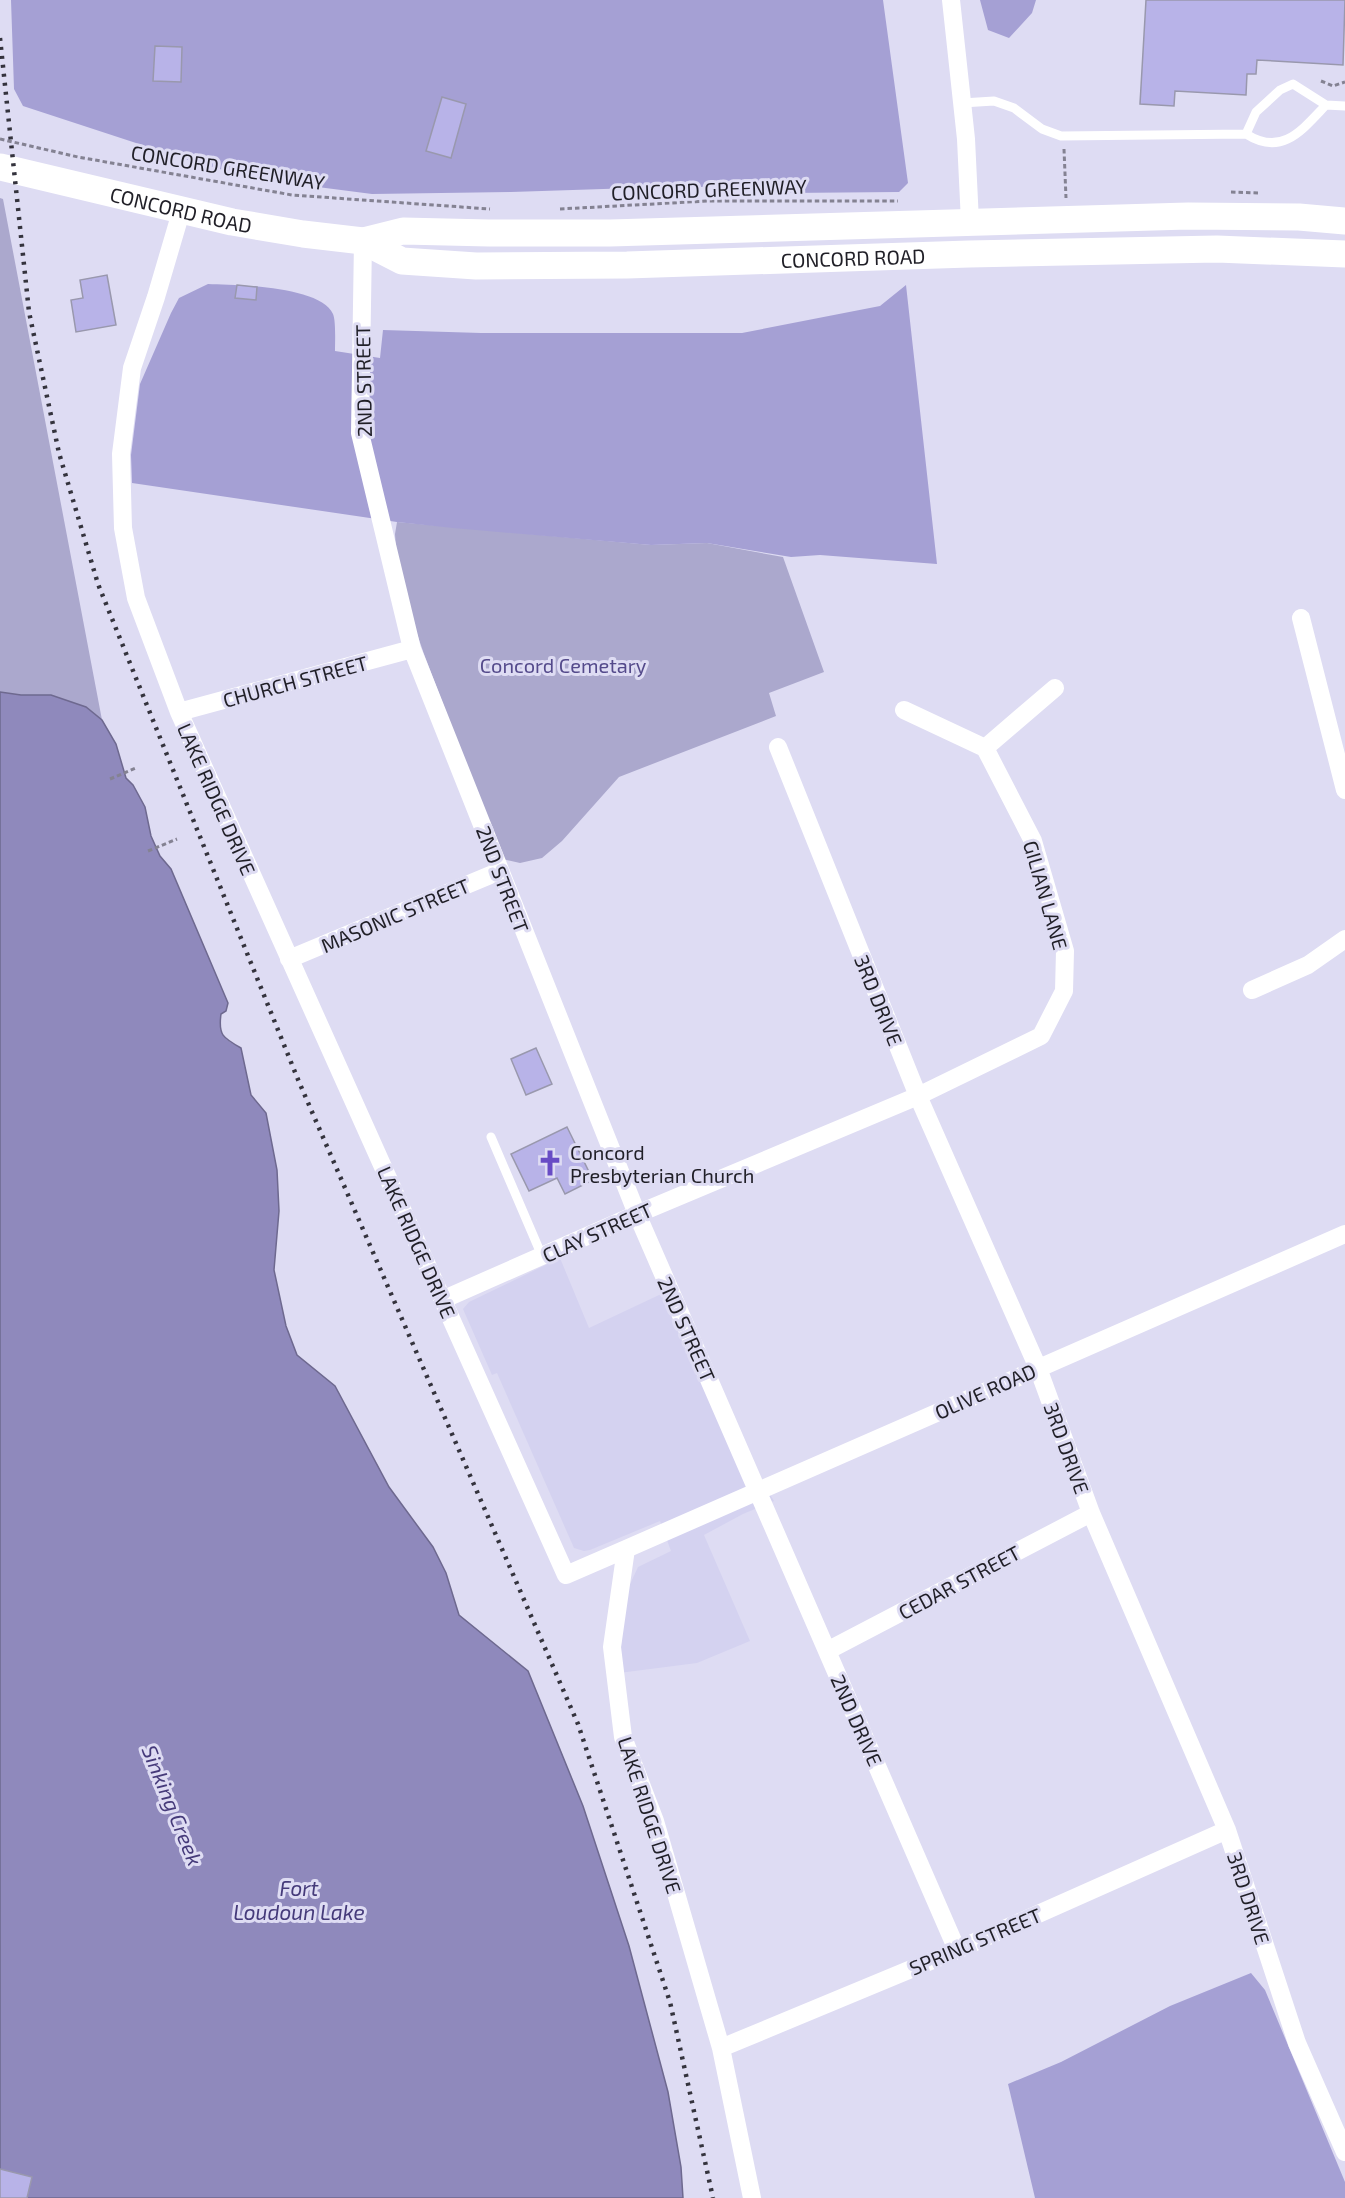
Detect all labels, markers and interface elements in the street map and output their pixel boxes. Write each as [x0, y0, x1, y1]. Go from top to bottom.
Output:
street label: CONCORD GREENWAY [129, 140, 327, 194]
street label: CONCORD GREENWAY [611, 174, 808, 204]
street label: CONCORD ROAD [108, 182, 254, 237]
street label: CONCORD ROAD [780, 243, 926, 272]
street label: 2ND STREET [350, 324, 376, 437]
street label: CHURCH STREET [220, 650, 370, 712]
park label: Concord Cemetary [480, 653, 647, 677]
street label: LAKE RIDGE DRIVE [173, 719, 261, 879]
street label: 2ND STREET [472, 822, 534, 936]
street label: GILIAN LANE [1019, 838, 1073, 952]
street label: MASONIC STREET [317, 873, 473, 957]
street label: 3RD DRIVE [850, 951, 908, 1049]
place label: Concord Presbyterian Church [570, 1140, 754, 1187]
church icon: Concord Presbyterian Church [535, 1148, 565, 1178]
street label: LAKE RIDGE DRIVE [373, 1162, 461, 1322]
street label: CLAY STREET [538, 1197, 656, 1267]
street label: 2ND STREET [653, 1273, 721, 1386]
street label: OLIVE ROAD [931, 1358, 1039, 1424]
street label: 3RD DRIVE [1039, 1399, 1095, 1497]
street label: CEDAR STREET [894, 1540, 1024, 1624]
street label: 2ND DRIVE [826, 1671, 888, 1769]
street label: LAKE RIDGE DRIVE [613, 1734, 687, 1896]
water label: Sinking Creek [138, 1741, 209, 1869]
street label: 3RD DRIVE [1223, 1849, 1275, 1947]
water label: Fort Loudoun Lake [233, 1875, 365, 1924]
street label: SPRING STREET [905, 1902, 1045, 1980]

